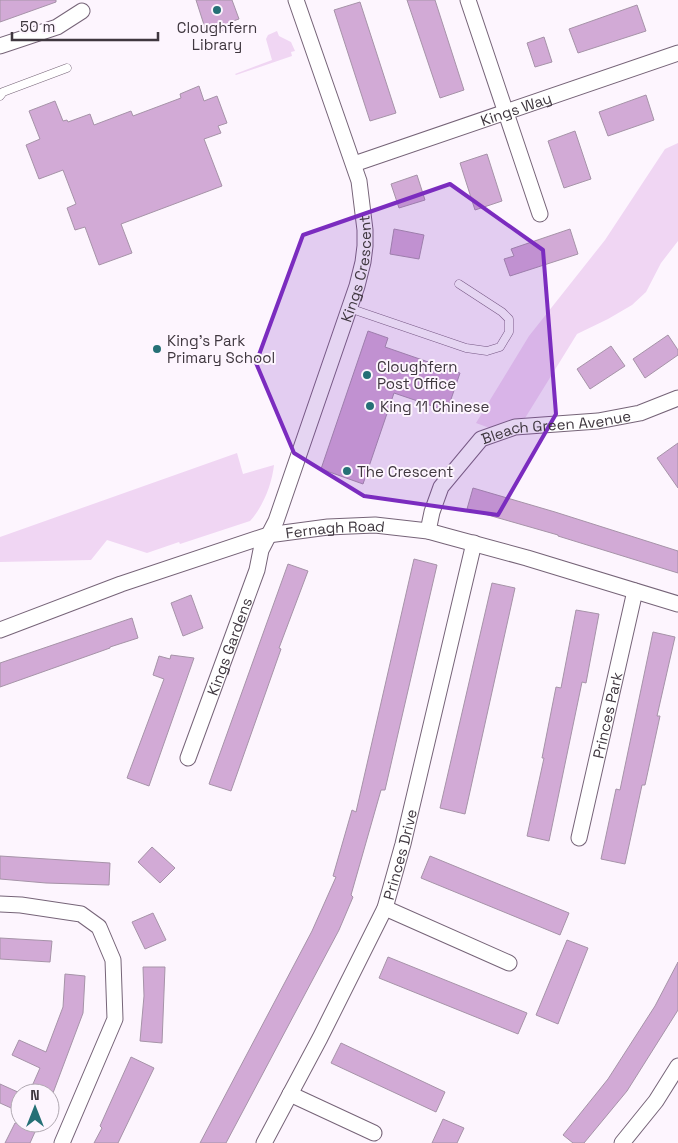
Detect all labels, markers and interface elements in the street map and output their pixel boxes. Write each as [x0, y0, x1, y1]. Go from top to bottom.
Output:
marker: Cloughfern Library [211, 4, 223, 16]
scale bar [12, 10, 159, 42]
text: 50 m [20, 17, 55, 36]
place label: Cloughfern Library [177, 18, 257, 54]
street label: Kings Way [478, 88, 554, 130]
street label: Kings Crescent [336, 214, 375, 324]
place label: King's Park Primary School [167, 331, 275, 367]
marker: King's Park Primary School [151, 343, 163, 355]
place label: Cloughfern Post Office [377, 357, 457, 393]
marker: Cloughfern Post Office [361, 369, 373, 381]
place label: King 11 Chinese [380, 397, 489, 416]
marker: King 11 Chinese [364, 400, 376, 412]
street label: Bleach Green Avenue [478, 405, 633, 448]
place label: The Crescent [357, 462, 453, 481]
marker: The Crescent [341, 465, 353, 477]
street label: Fernagh Road [284, 515, 386, 542]
street label: Kings Gardens [202, 595, 256, 698]
street label: Princes Park [588, 670, 626, 760]
street label: Princes Drive [378, 807, 420, 902]
north arrow [10, 1083, 60, 1133]
text: N [30, 1086, 40, 1104]

